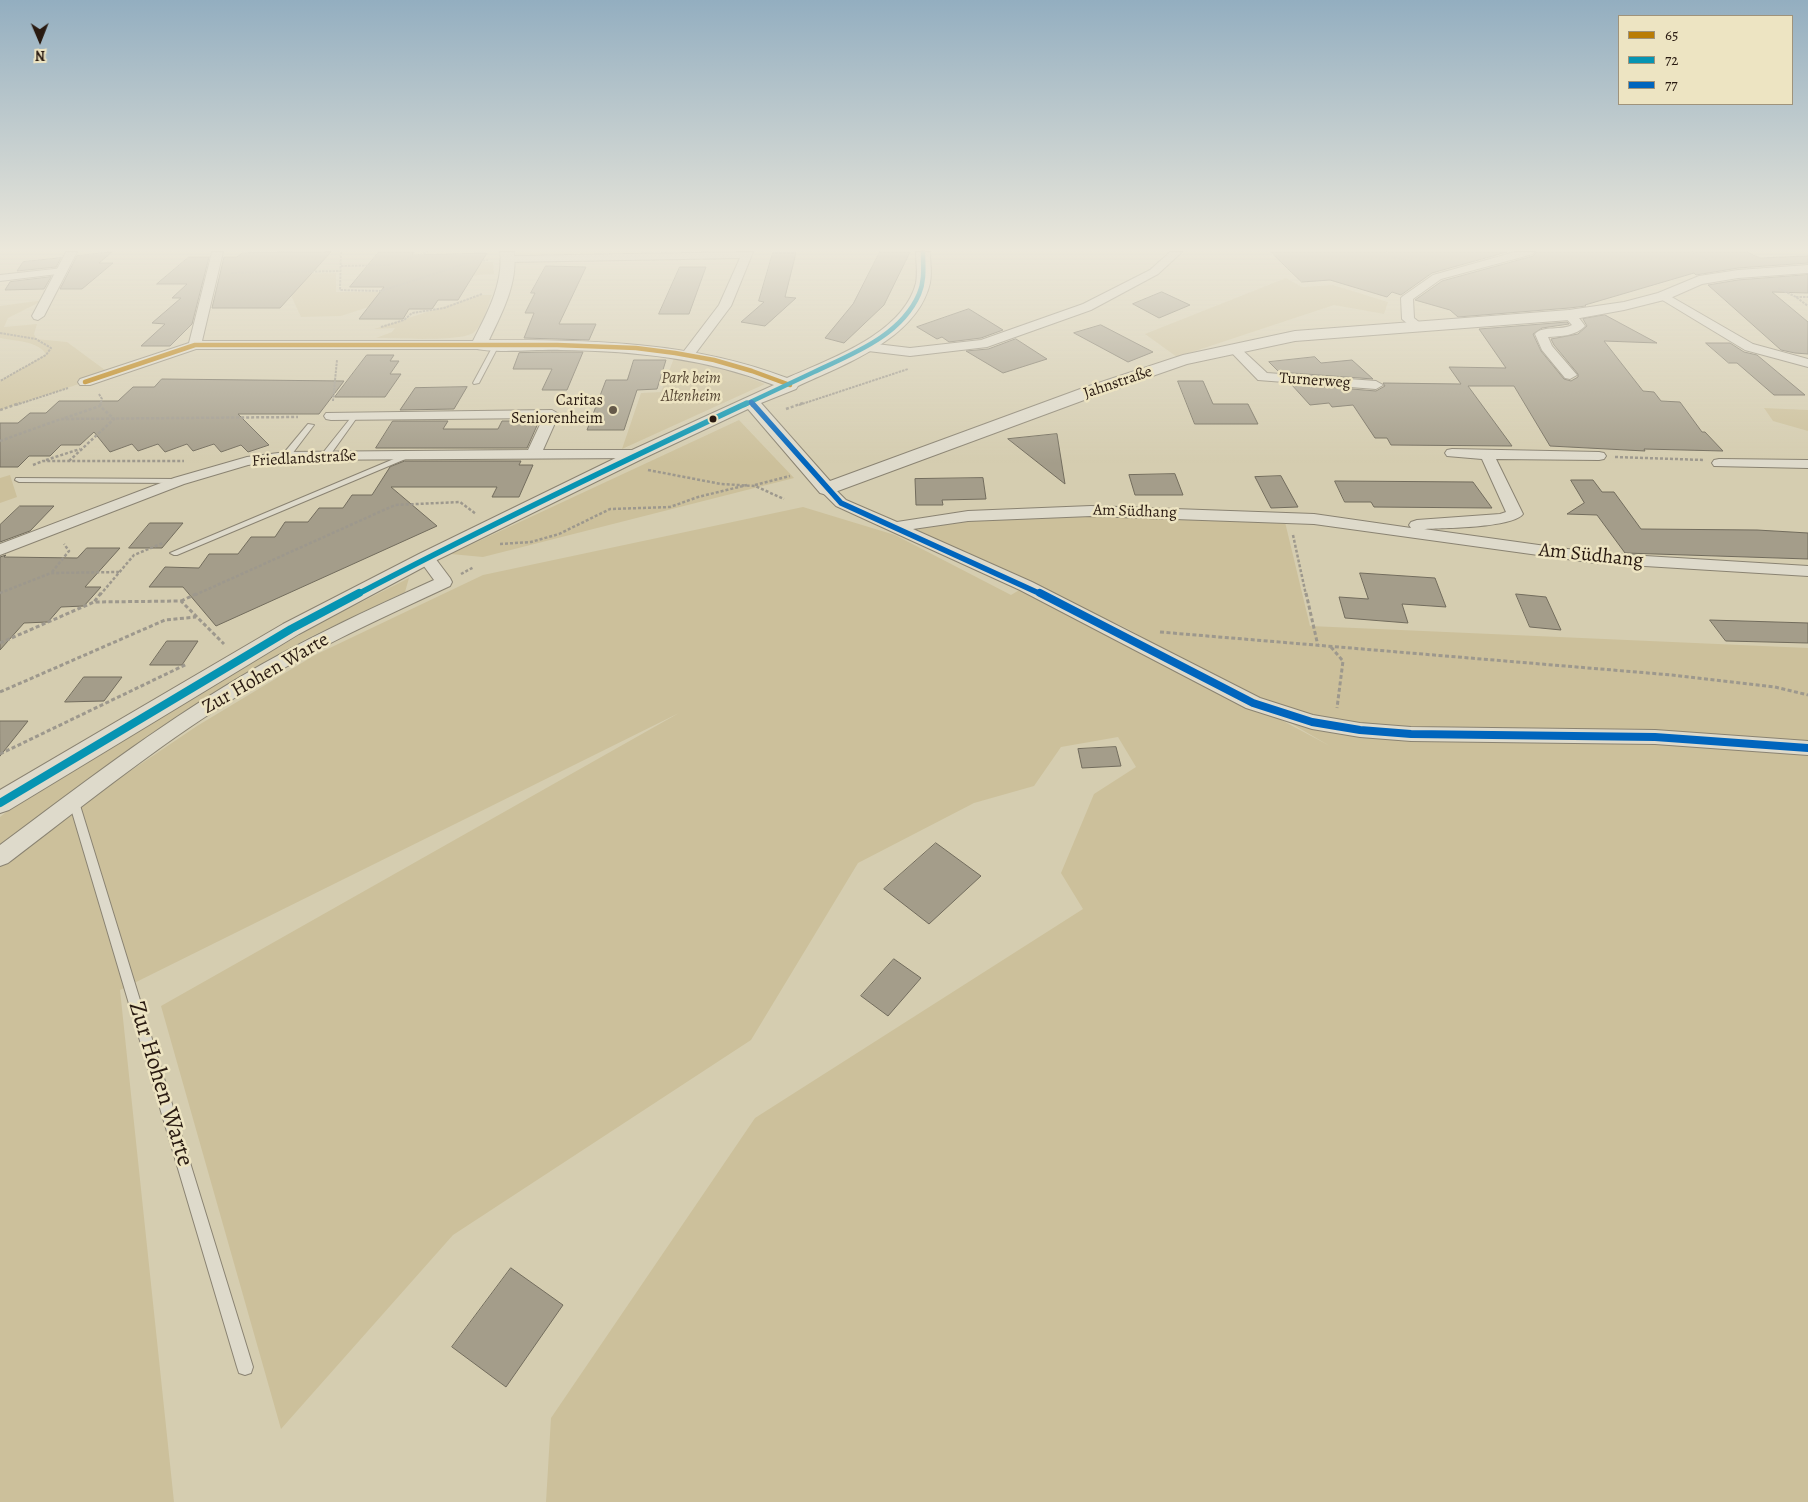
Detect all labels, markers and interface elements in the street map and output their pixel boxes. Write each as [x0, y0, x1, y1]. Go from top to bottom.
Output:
north arrow [15, 15, 65, 65]
legend [1618, 15, 1793, 105]
text: 65 [1665, 25, 1678, 45]
text: N [35, 46, 46, 65]
text: 72 [1665, 50, 1678, 70]
text: 77 [1665, 75, 1678, 95]
street label: Jahnstraße [1081, 362, 1155, 404]
park label: Park beim Altenheim [661, 369, 721, 407]
street label: Turnerweg [1279, 369, 1351, 393]
place label: Caritas Seniorenheim [511, 391, 603, 429]
marker: Caritas Seniorenheim [607, 404, 619, 416]
unlabelled marker [708, 414, 718, 424]
street label: Friedlandstraße [251, 447, 357, 471]
street label: Am Südhang [1093, 501, 1177, 523]
street label: Am Südhang [1538, 539, 1644, 573]
street label: Zur Hohen Warte [198, 628, 334, 720]
street label: Zur Hohen Warte [121, 998, 199, 1170]

